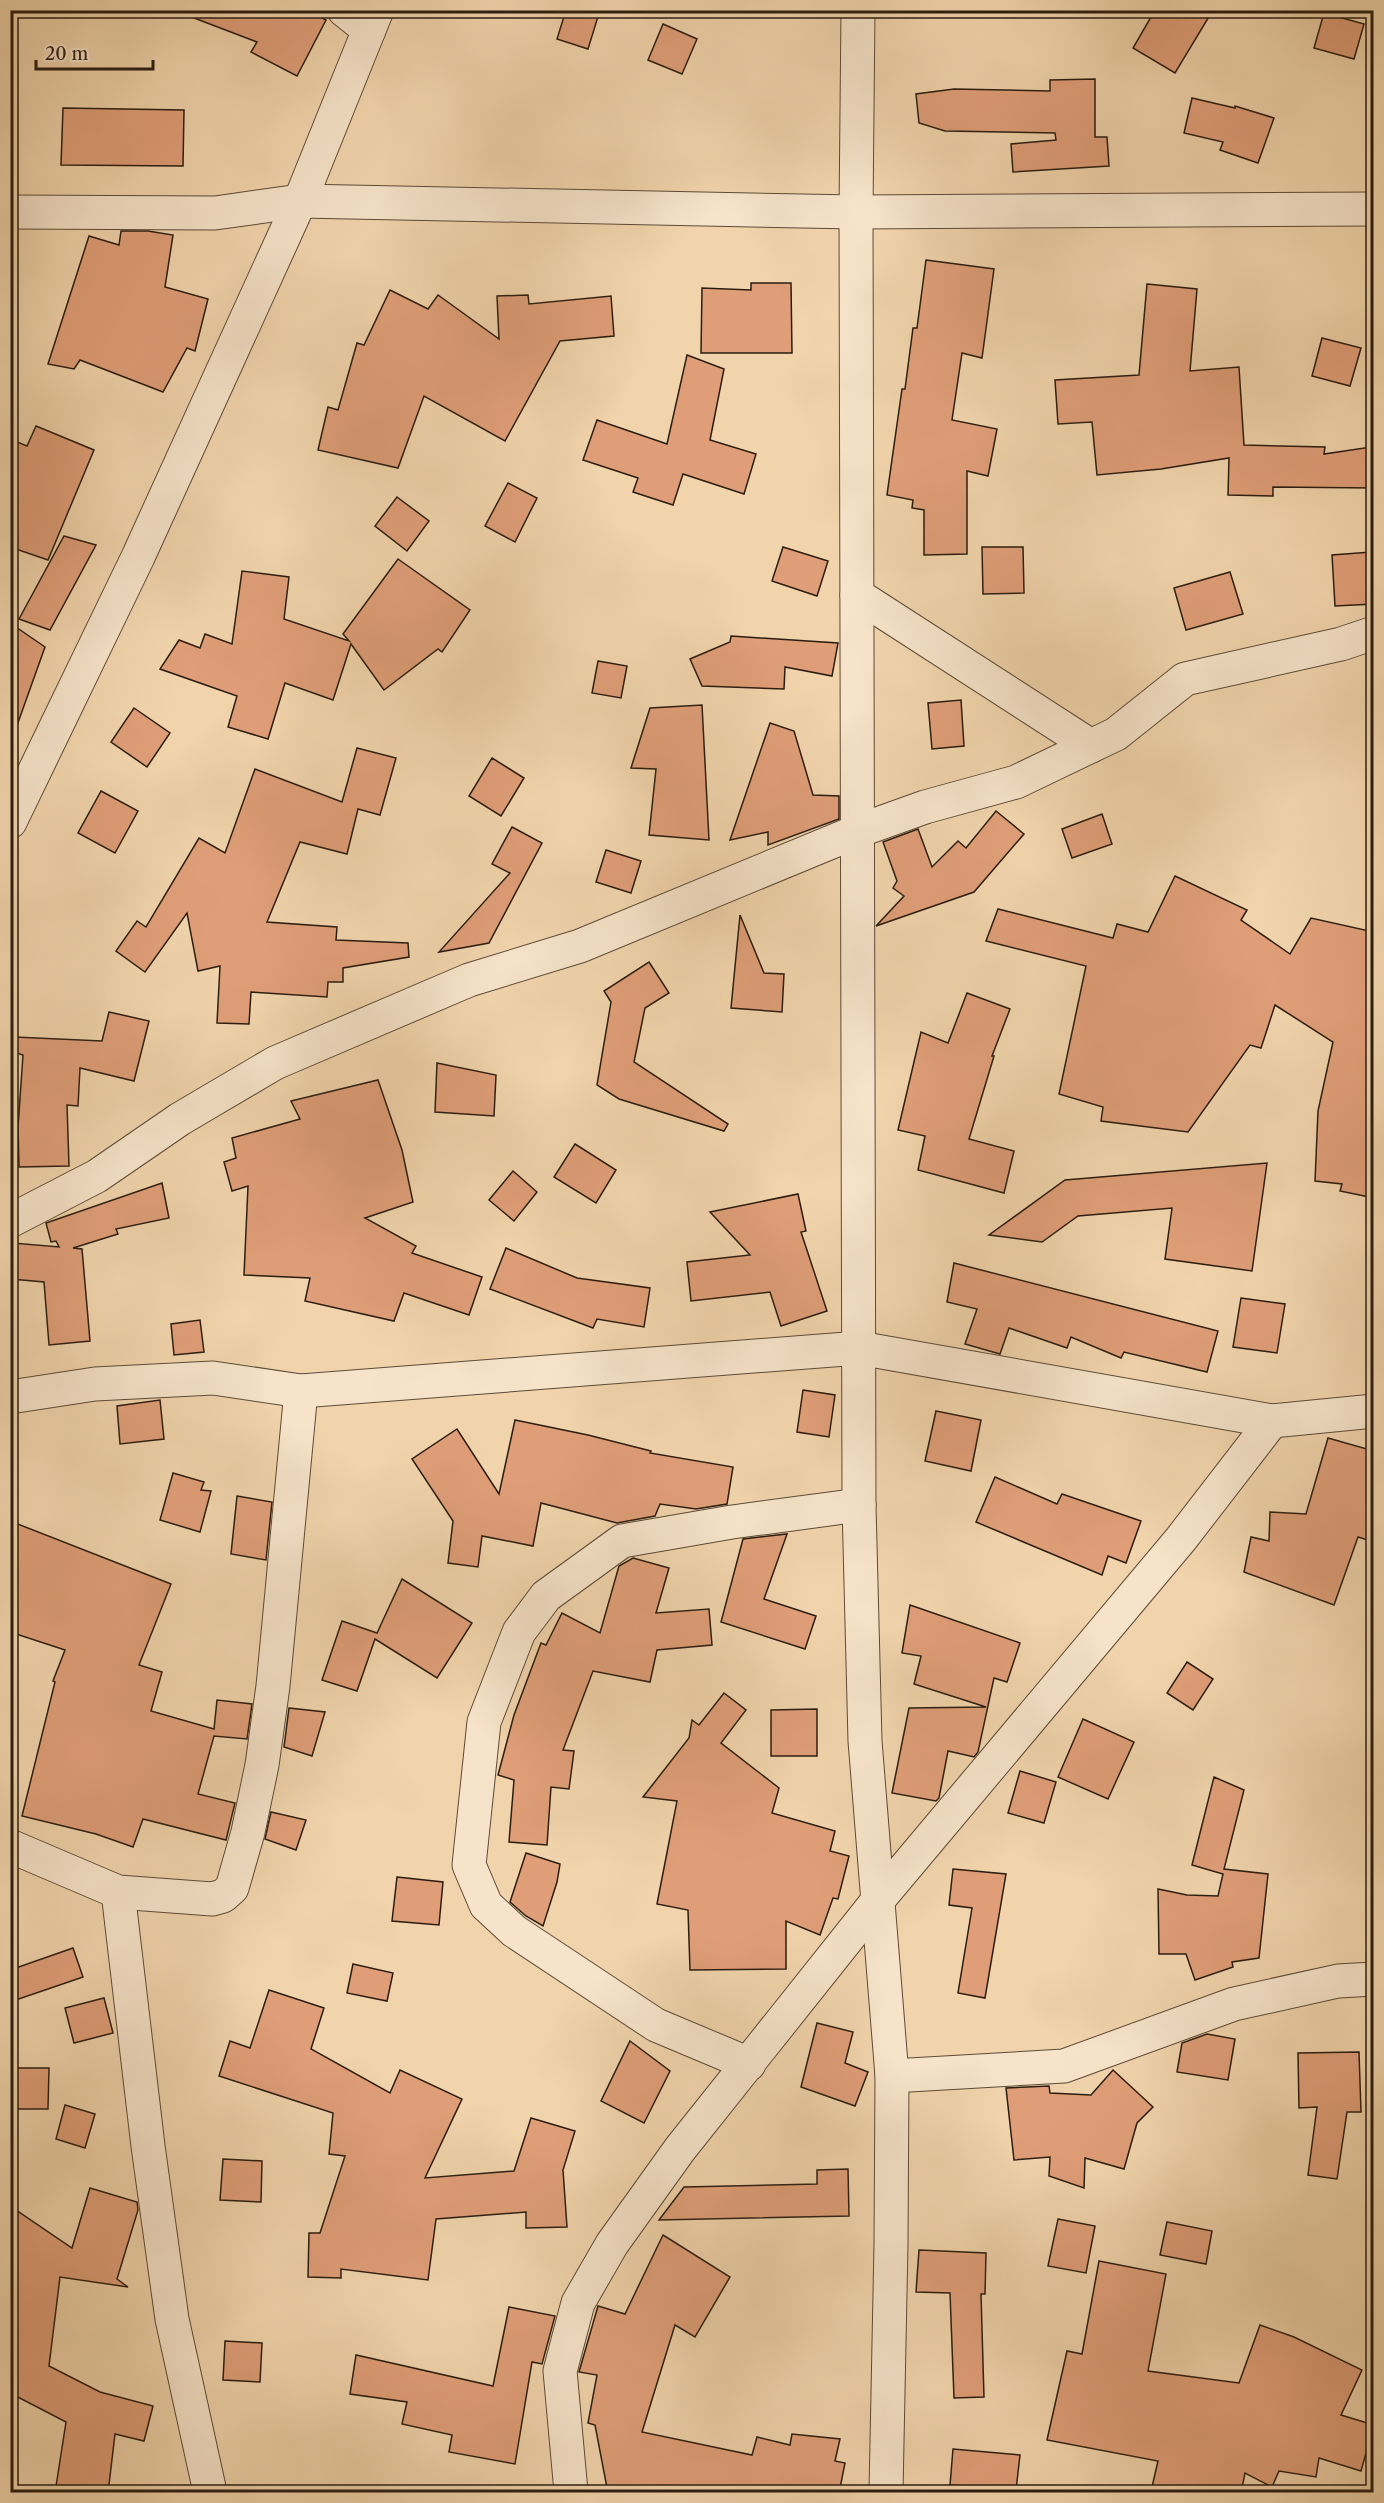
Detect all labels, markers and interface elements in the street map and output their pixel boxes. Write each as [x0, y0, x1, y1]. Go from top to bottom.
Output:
scale bar [36, 33, 153, 71]
text: 20 m [45, 43, 89, 65]

